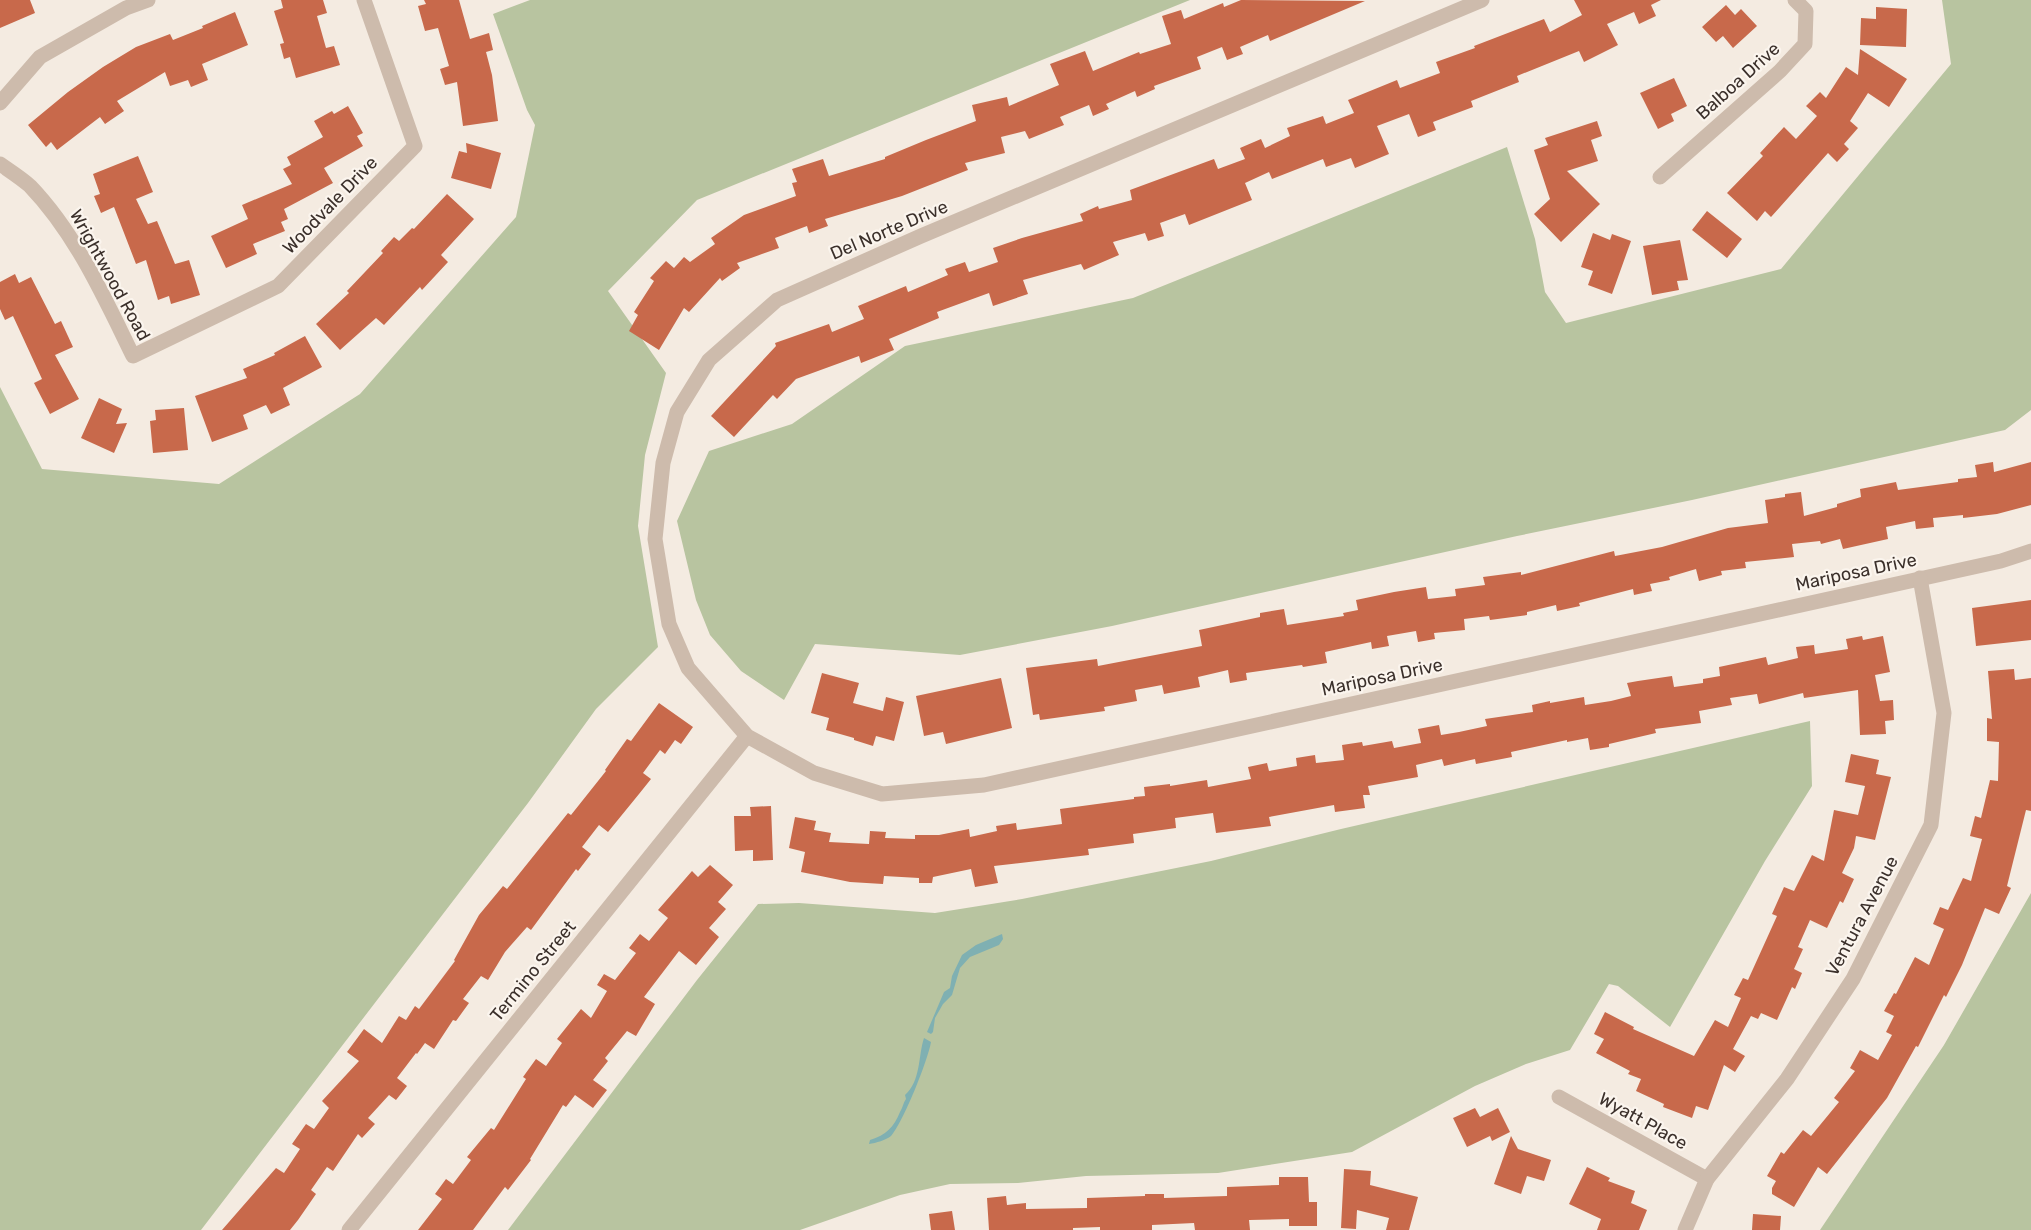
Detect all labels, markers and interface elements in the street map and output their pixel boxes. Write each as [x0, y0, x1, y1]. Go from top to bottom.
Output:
street label: Balboa Drive [1692, 38, 1784, 124]
street label: Woodvale Drive [278, 152, 382, 258]
street label: Del Norte Drive [827, 195, 951, 265]
street label: Wrightwood Road [65, 206, 155, 344]
street label: Mariposa Drive [1793, 548, 1919, 596]
street label: Mariposa Drive [1319, 653, 1445, 701]
street label: Ventura Avenue [1821, 852, 1903, 980]
street label: Termino Street [486, 916, 580, 1026]
street label: Wyatt Place [1595, 1088, 1691, 1154]

